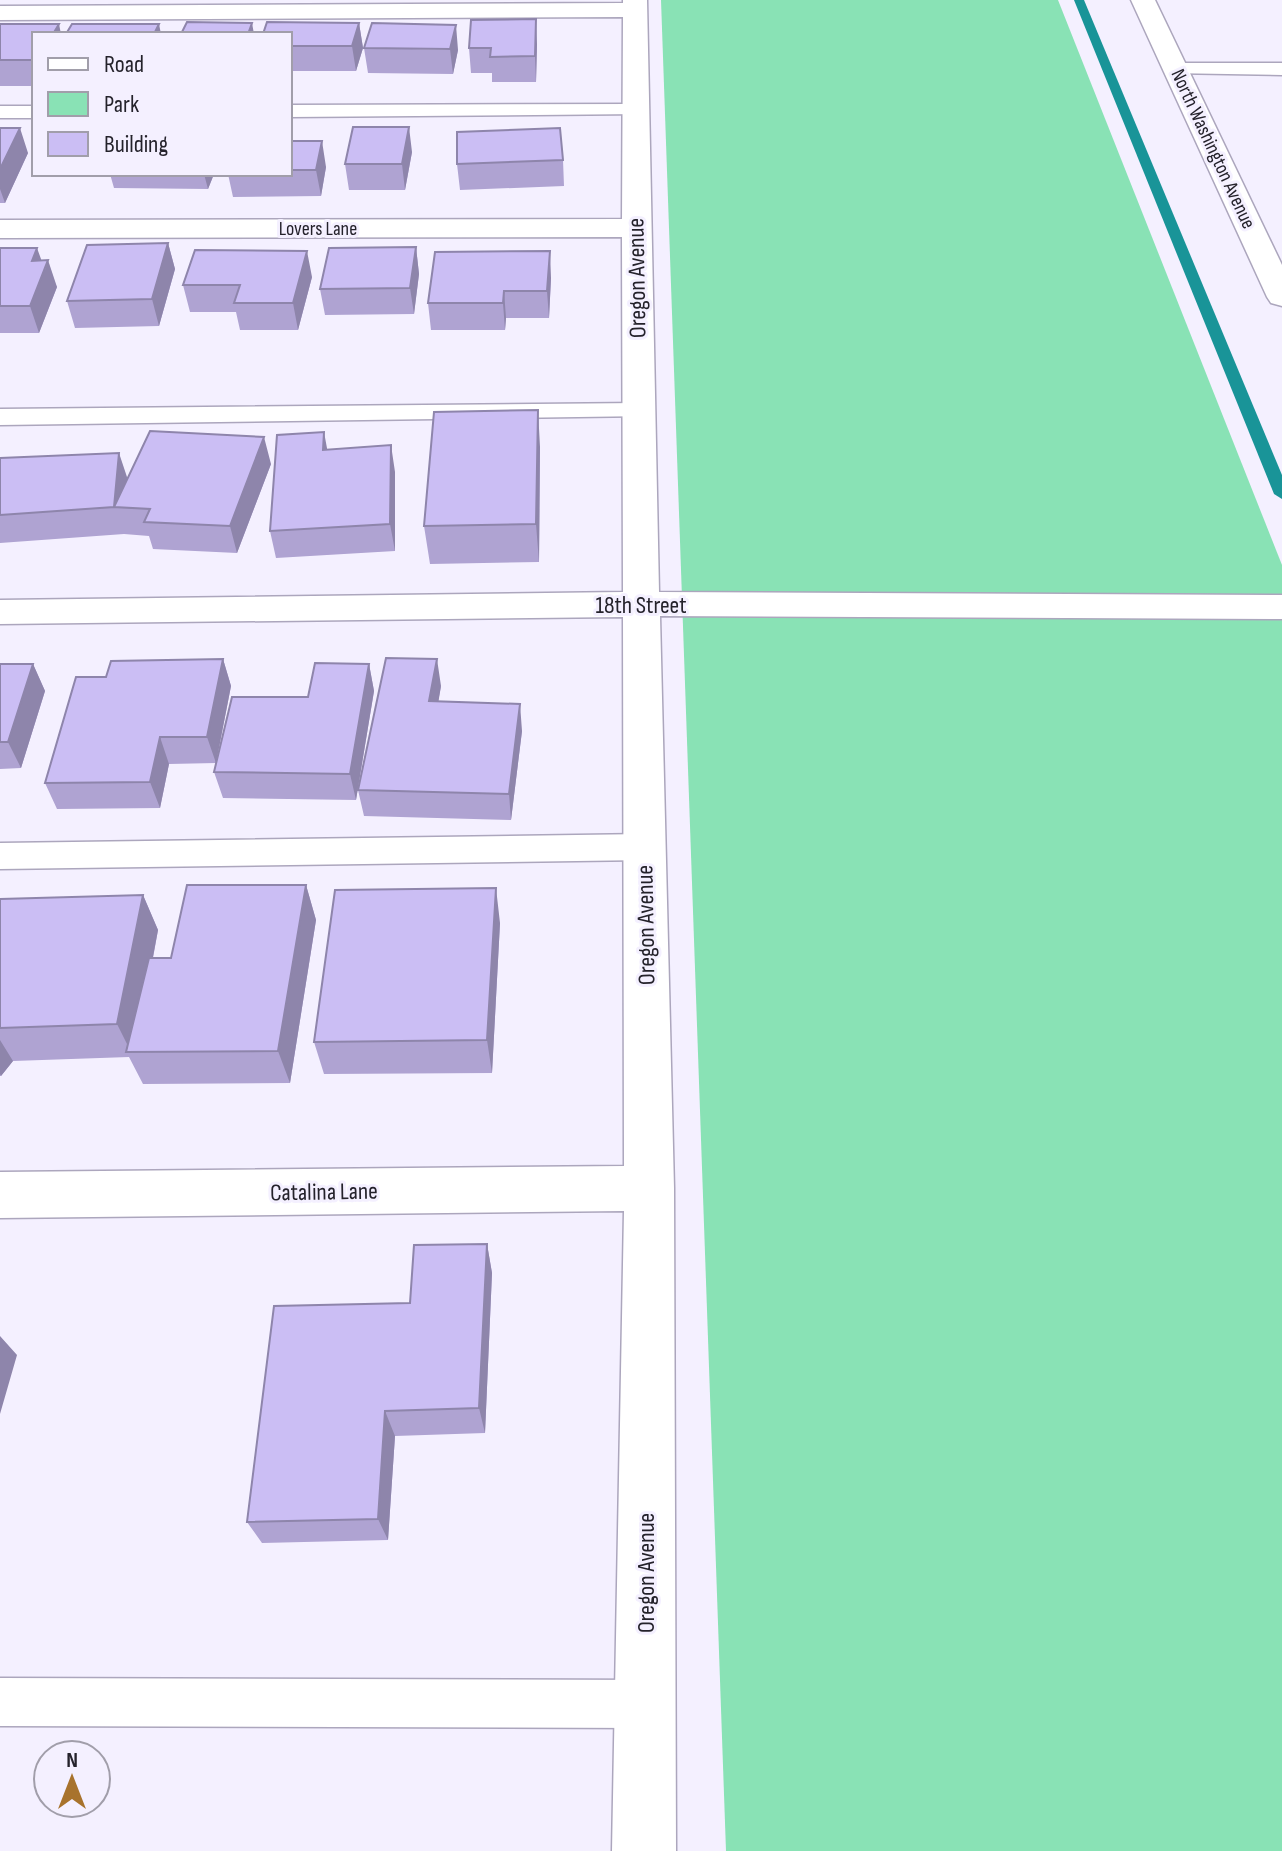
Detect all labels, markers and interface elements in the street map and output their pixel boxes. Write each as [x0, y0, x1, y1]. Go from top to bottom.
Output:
legend [32, 32, 292, 176]
text: Road [104, 50, 144, 79]
street label: North Washington Avenue [1166, 65, 1260, 233]
text: Park [104, 90, 139, 119]
text: Building [104, 130, 168, 159]
street label: Lovers Lane [279, 217, 357, 241]
street label: Oregon Avenue [621, 218, 653, 338]
street label: 18th Street [596, 591, 686, 620]
street label: Oregon Avenue [630, 865, 662, 985]
street label: Catalina Lane [270, 1177, 378, 1207]
street label: Oregon Avenue [632, 1513, 661, 1633]
north arrow [32, 1739, 112, 1819]
text: N [66, 1747, 78, 1774]

